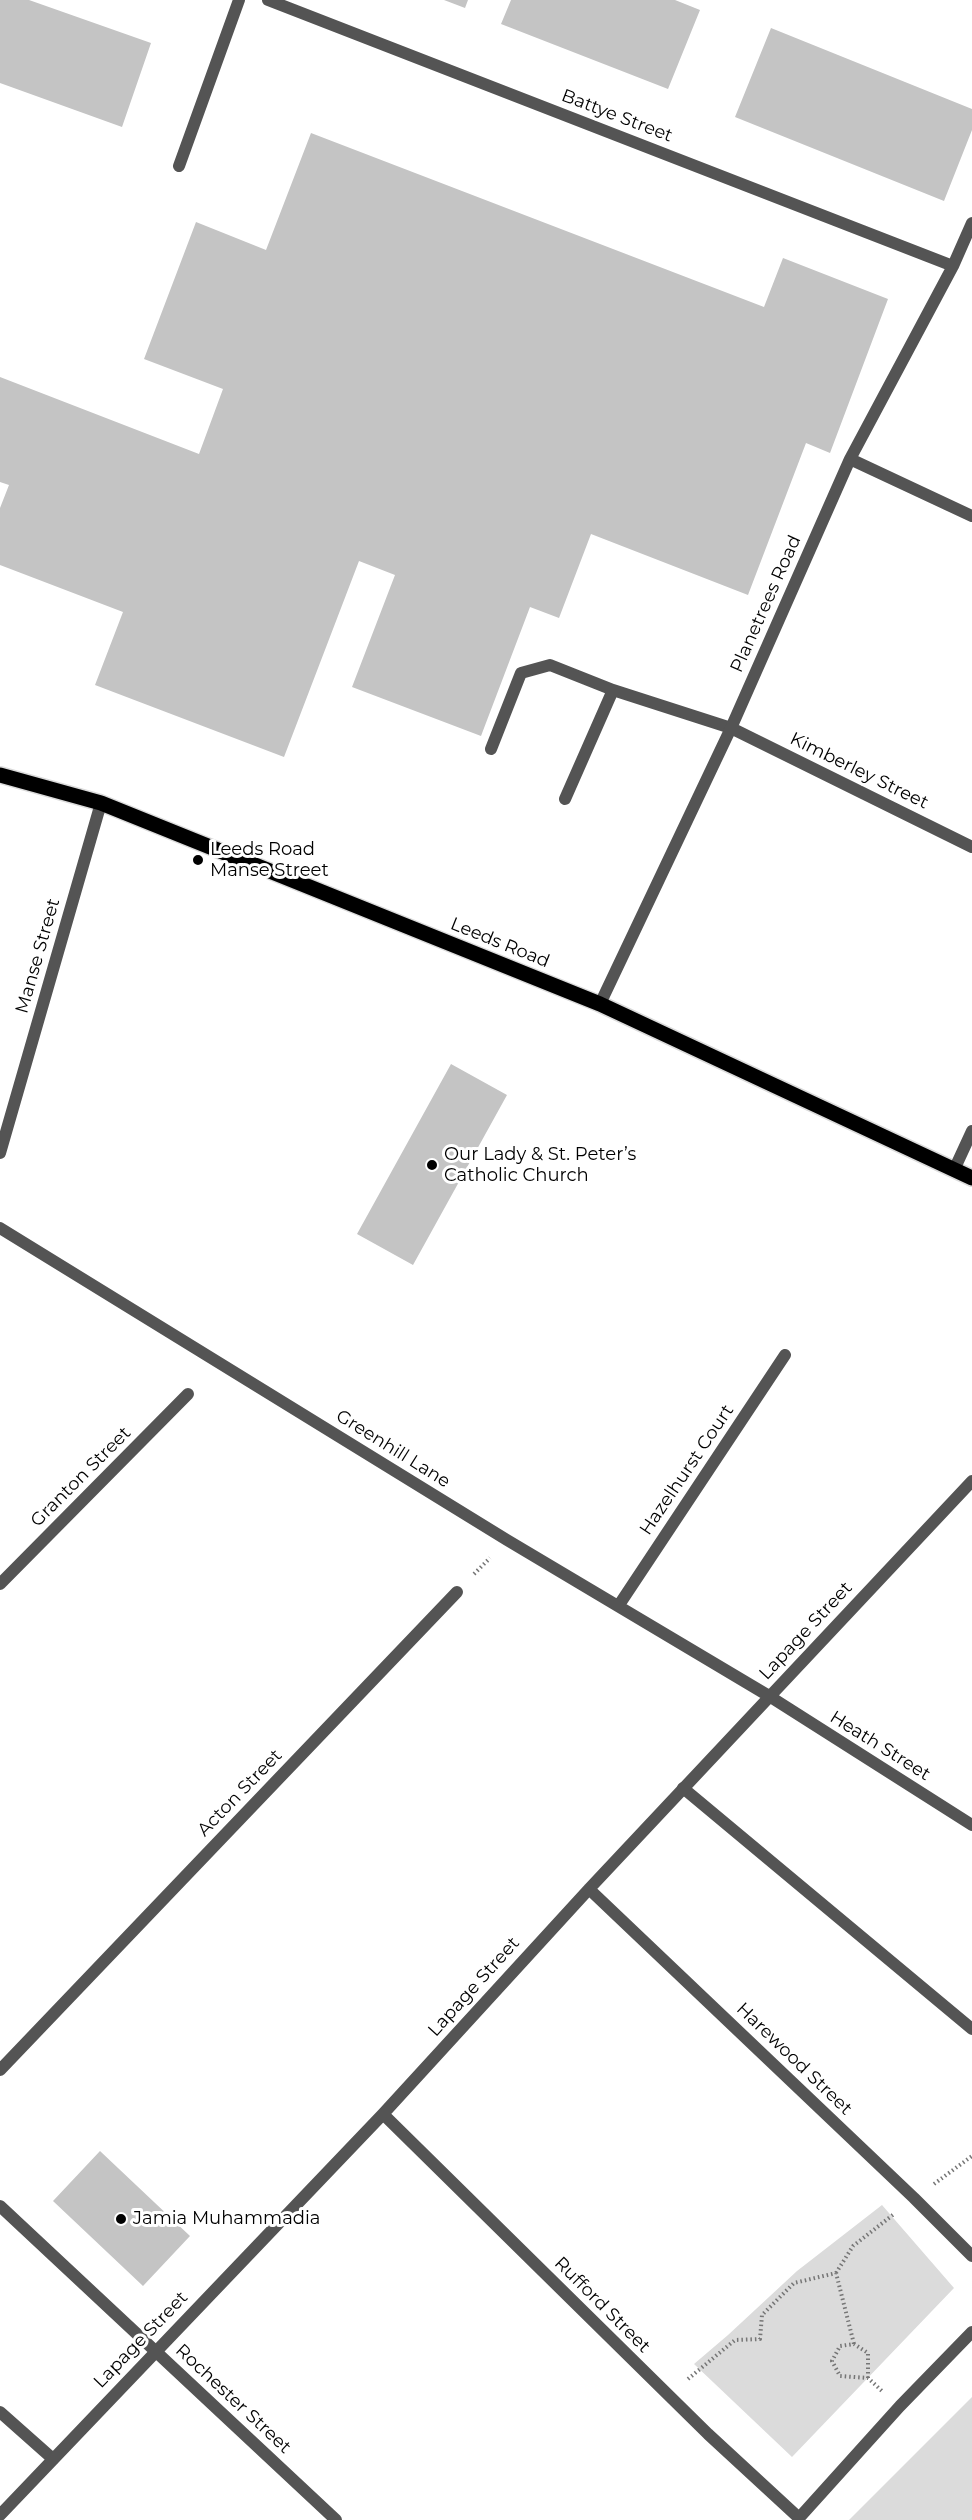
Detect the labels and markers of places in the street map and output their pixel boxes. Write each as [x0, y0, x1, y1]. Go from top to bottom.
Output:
place label: Leeds Road Manse Street [210, 839, 329, 882]
marker: Leeds Road Manse Street [191, 853, 205, 867]
place label: Our Lady & St. Peter’s Catholic Church [444, 1144, 636, 1186]
marker: Our Lady & St. Peter’s Catholic Church [425, 1158, 439, 1172]
place label: Jamia Muhammadia [133, 2208, 320, 2230]
marker: Jamia Muhammadia [114, 2212, 128, 2226]

